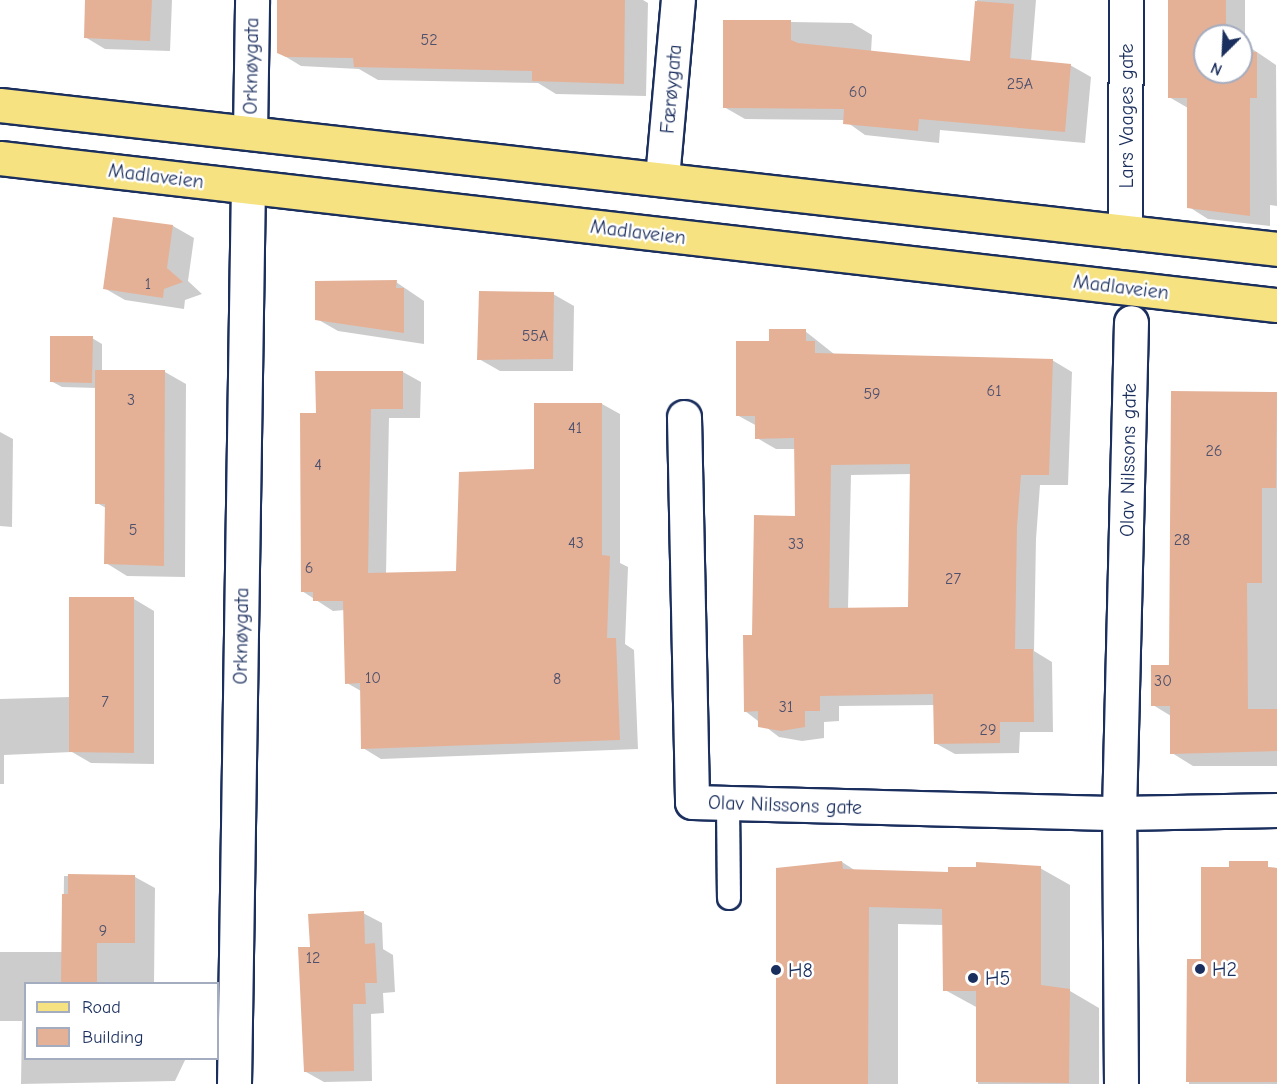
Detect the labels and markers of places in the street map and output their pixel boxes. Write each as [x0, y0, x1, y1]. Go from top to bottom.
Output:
place label: H2 [1212, 957, 1237, 981]
place label: H8 [788, 958, 813, 982]
marker: H2 [1193, 962, 1207, 976]
marker: H8 [769, 963, 783, 977]
place label: H5 [985, 966, 1010, 990]
marker: H5 [966, 971, 980, 985]

